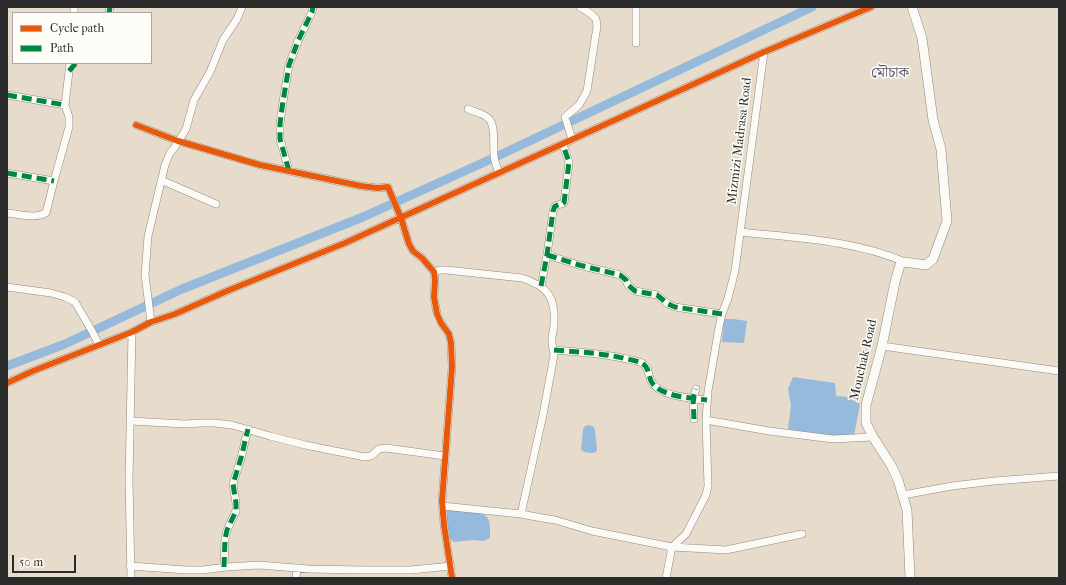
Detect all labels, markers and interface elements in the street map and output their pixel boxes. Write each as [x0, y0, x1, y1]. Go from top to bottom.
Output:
legend [12, 12, 152, 64]
text: Cycle path [50, 21, 104, 35]
text: Path [50, 41, 74, 55]
district label: মৌচাক [871, 64, 909, 82]
street label: Mizmizi Madrasa Road [724, 77, 756, 205]
street label: Mouchak Road [847, 318, 881, 402]
scale bar [14, 547, 78, 573]
text: 50 m [19, 555, 43, 569]

